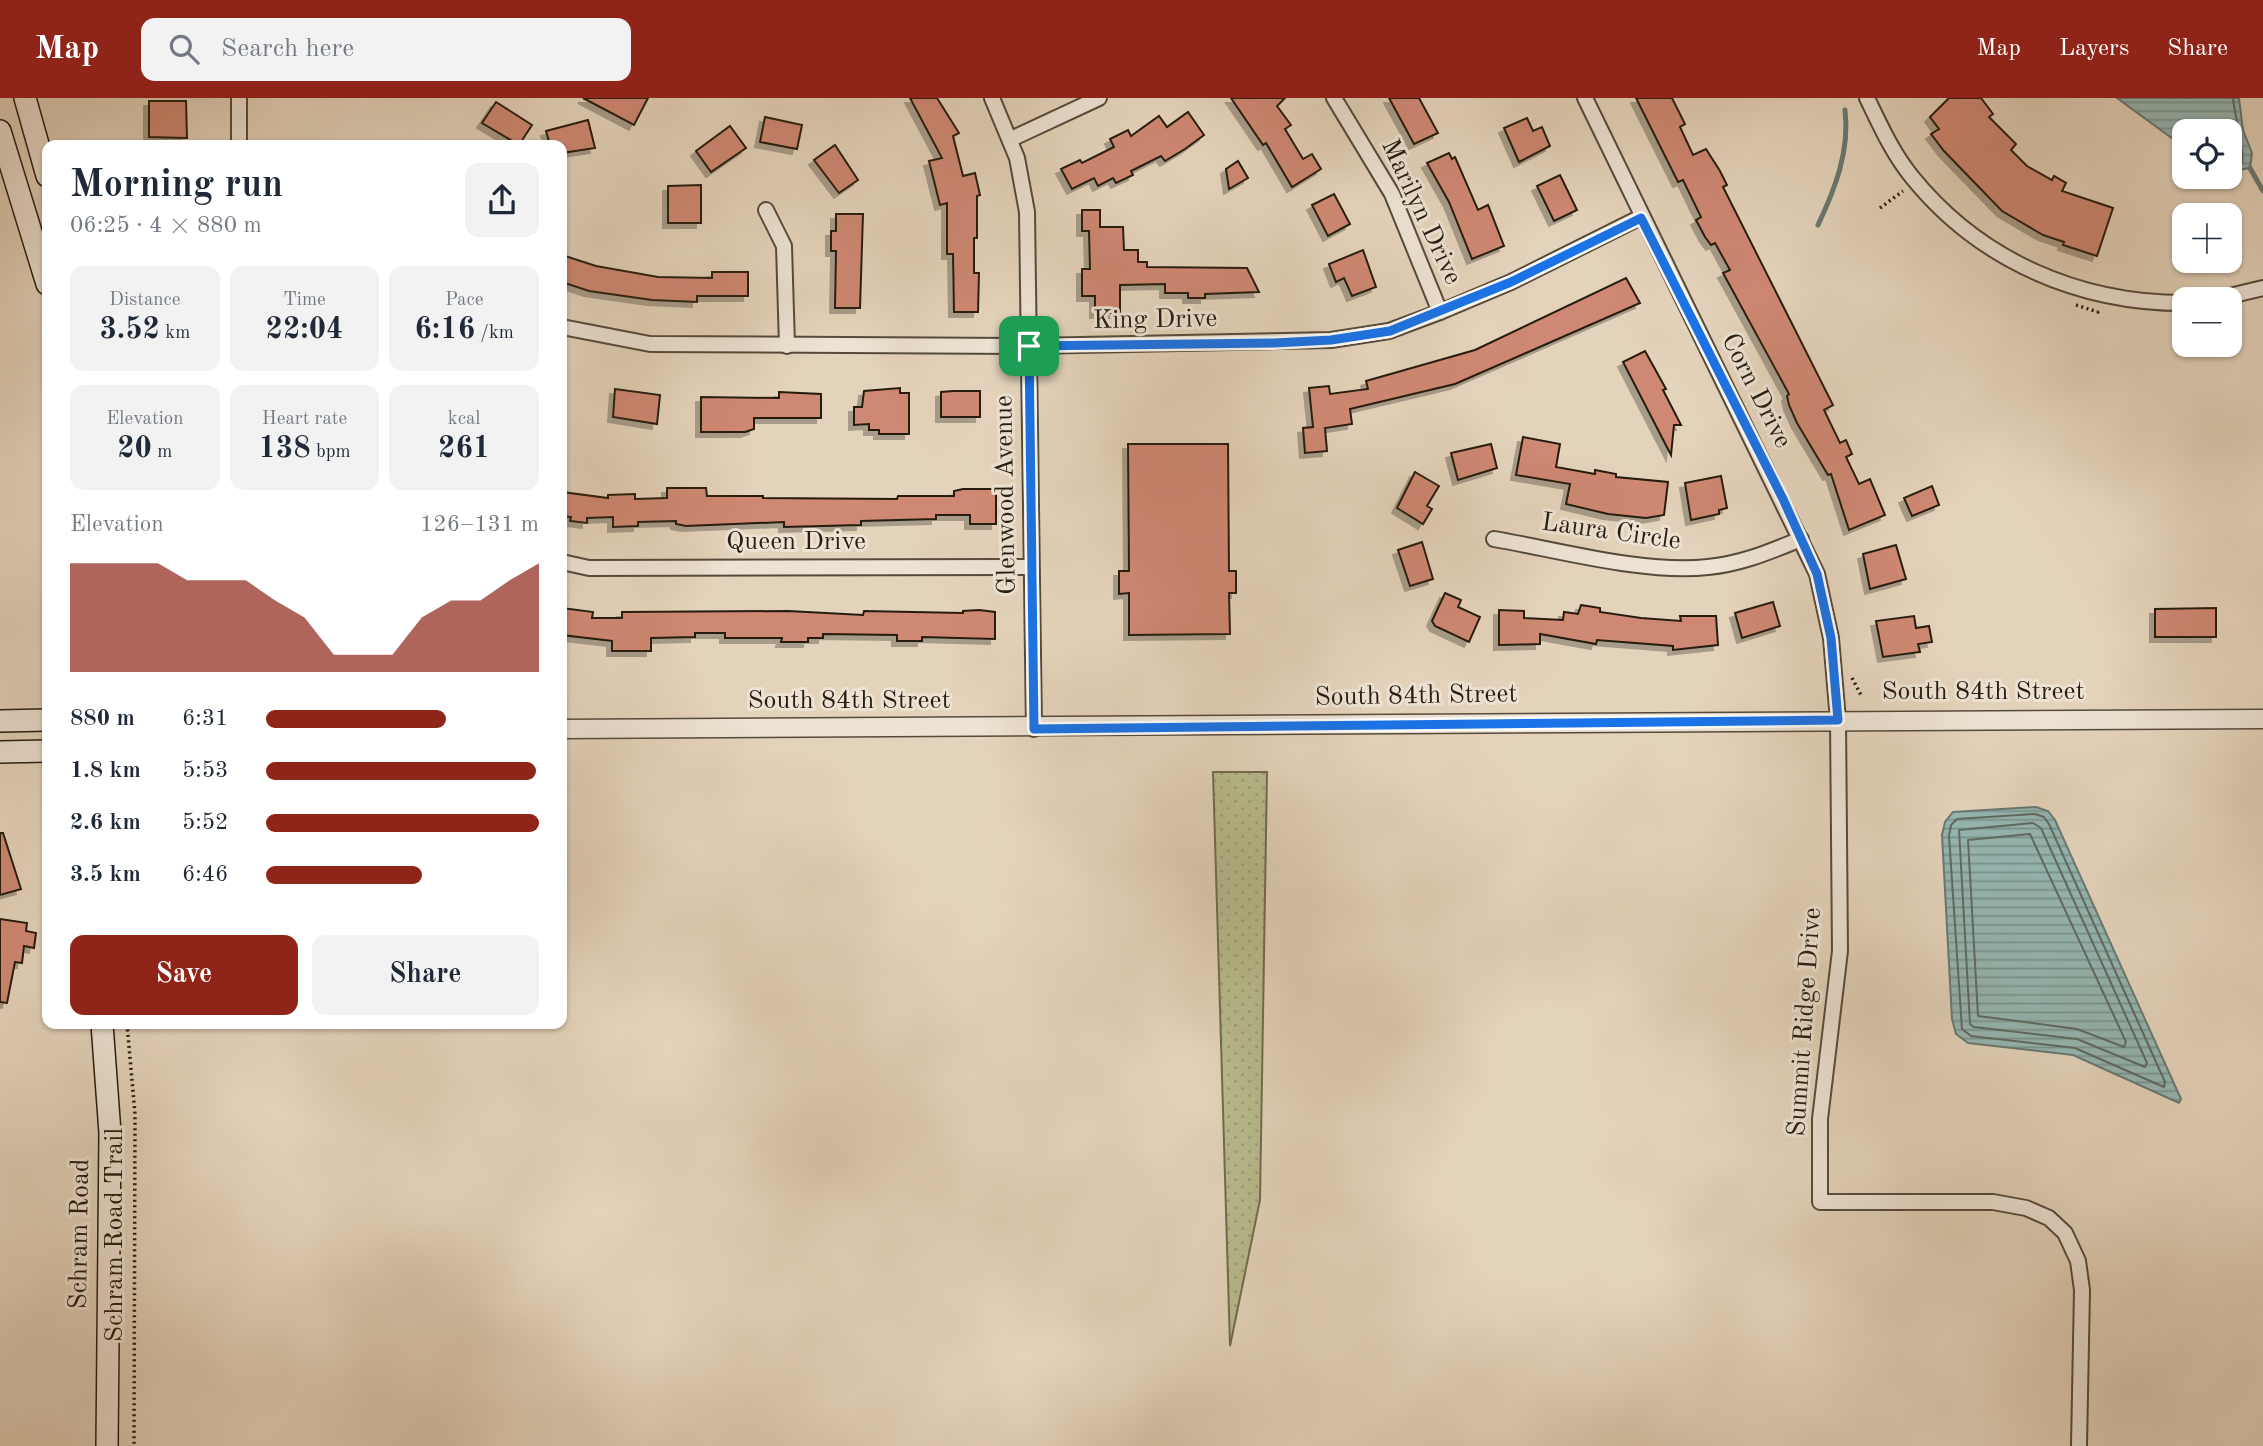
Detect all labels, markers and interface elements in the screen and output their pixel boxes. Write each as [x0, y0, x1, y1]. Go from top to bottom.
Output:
search box [141, 18, 631, 81]
icon: search [165, 30, 203, 68]
text: Map [35, 33, 99, 66]
text: Search here [221, 36, 354, 62]
text: Map [1977, 37, 2021, 61]
text: Layers [2059, 37, 2129, 61]
text: Share [2167, 37, 2228, 61]
map controls [2172, 119, 2242, 357]
button: locate [2172, 119, 2242, 189]
street label: Marilyn Drive [1376, 135, 1466, 289]
button: share [465, 163, 539, 237]
text: Morning run [70, 167, 283, 205]
button: + [2172, 203, 2242, 273]
text: 06:25 · 4 × 880 m [70, 214, 262, 237]
button: − [2172, 287, 2242, 357]
text: Distance [109, 291, 181, 310]
text: Time [283, 291, 326, 310]
text: Pace [445, 291, 483, 310]
street label: King Drive [1093, 306, 1217, 334]
text: 3.52 [99, 315, 160, 345]
text: 22:04 [265, 315, 343, 345]
text: 6:16 [414, 315, 475, 345]
pin [999, 316, 1059, 376]
text: km [160, 324, 190, 343]
text: /km [475, 324, 514, 343]
icon: arrive [1010, 327, 1048, 365]
street label: Corn Drive [1716, 330, 1796, 452]
street label: Glenwood Avenue [991, 395, 1021, 595]
text: Elevation [106, 410, 183, 429]
text: Heart rate [262, 410, 347, 429]
text: kcal [448, 410, 481, 429]
text: 20 [117, 434, 152, 464]
text: 138 [258, 434, 311, 464]
text: 261 [438, 434, 490, 464]
text: m [152, 443, 172, 462]
text: bpm [311, 443, 351, 462]
street label: Laura Circle [1540, 509, 1682, 555]
text: Elevation [70, 513, 164, 536]
text: 126–131 m [420, 513, 539, 536]
street label: Queen Drive [726, 529, 866, 555]
street label: South 84th Street [1881, 679, 2085, 705]
street label: South 84th Street [1314, 681, 1518, 711]
street label: South 84th Street [747, 688, 951, 714]
text: 880 m [70, 707, 135, 730]
text: 6:31 [182, 707, 228, 730]
text: 1.8 km [70, 759, 141, 782]
text: 5:53 [182, 759, 228, 782]
text: 2.6 km [70, 811, 141, 834]
text: 5:52 [182, 811, 228, 834]
text: 3.5 km [70, 863, 141, 886]
text: 6:46 [182, 863, 228, 886]
street label: Summit Ridge Drive [1784, 907, 1826, 1137]
button: Save [70, 935, 298, 1015]
button: Share [312, 935, 539, 1015]
street label: Schram Road Trail [102, 1128, 128, 1342]
street label: Schram Road [66, 1158, 94, 1310]

